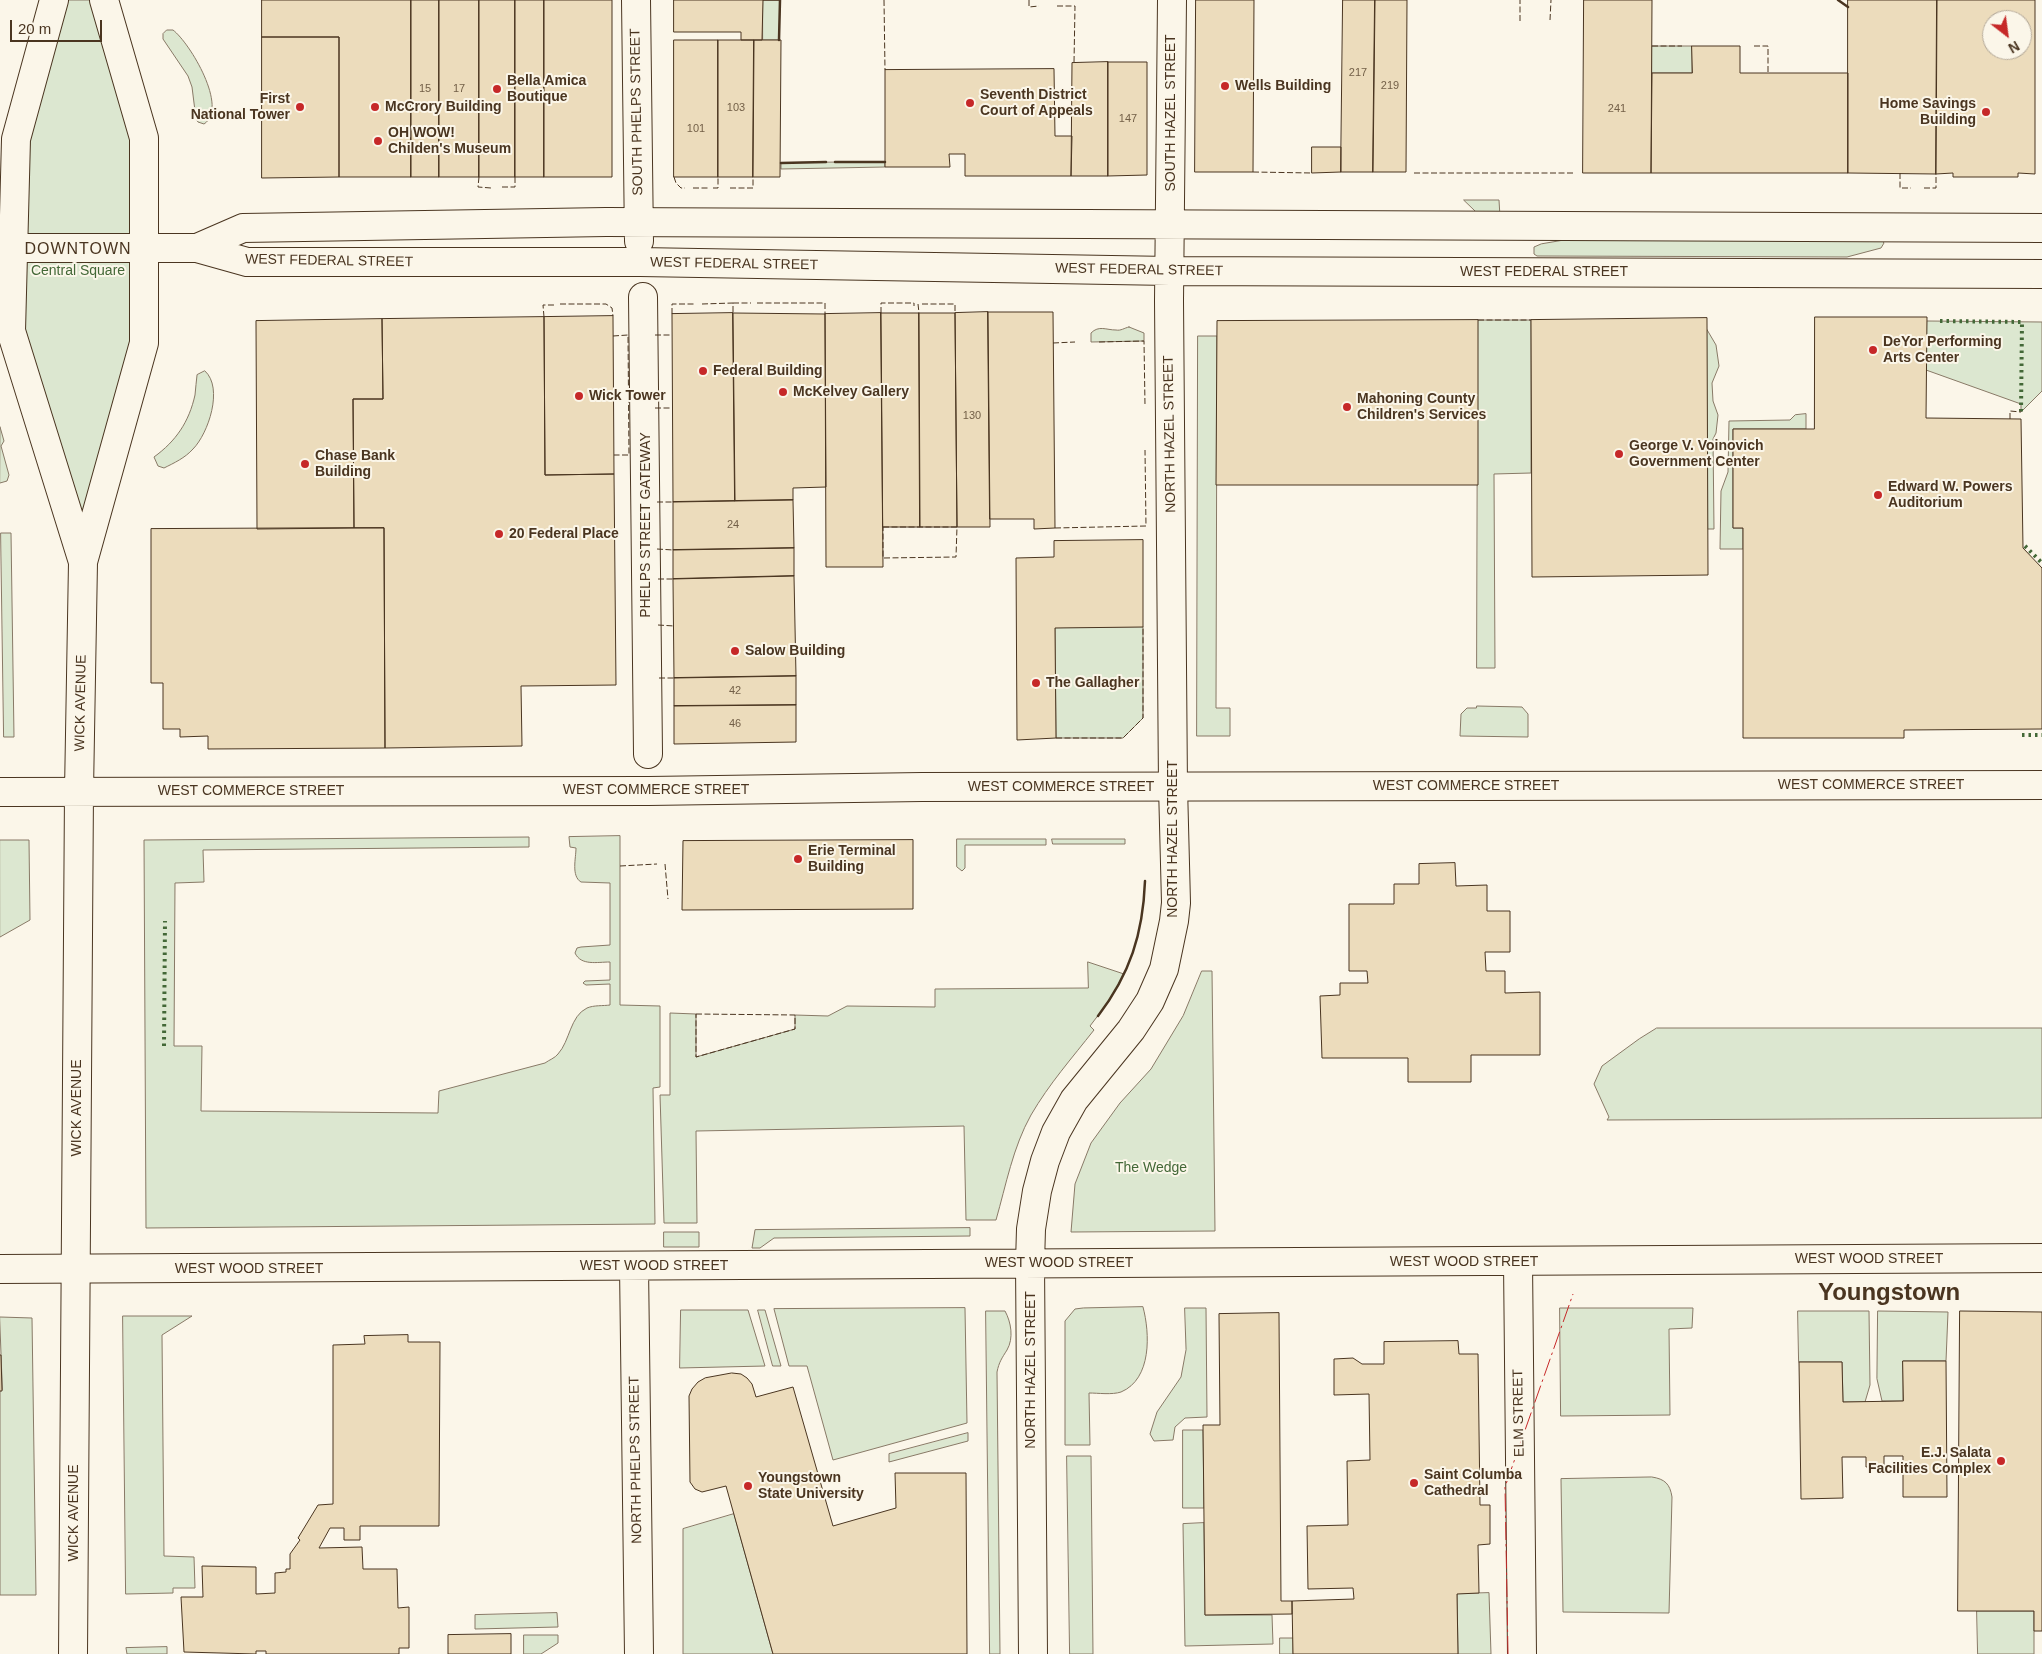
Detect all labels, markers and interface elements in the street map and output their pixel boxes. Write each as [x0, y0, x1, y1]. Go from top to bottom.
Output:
scale bar [12, 10, 105, 42]
north arrow [1982, 10, 2032, 60]
text: 20 m [18, 20, 51, 37]
street label: SOUTH PHELPS STREET [627, 28, 647, 196]
street label: SOUTH HAZEL STREET [1163, 34, 1179, 192]
text: N [2006, 38, 2022, 57]
house number: 217 [1349, 66, 1367, 80]
place label: Bella Amica Boutique [507, 73, 586, 105]
place label: Wells Building [1235, 78, 1331, 94]
house number: 219 [1381, 79, 1399, 93]
marker: Wells Building [1219, 80, 1231, 92]
house number: 15 [419, 82, 431, 96]
house number: 17 [453, 82, 465, 96]
marker: Bella Amica Boutique [491, 83, 503, 95]
place label: Seventh District Court of Appeals [980, 87, 1093, 120]
place label: First National Tower [191, 91, 290, 124]
place label: Home Savings Building [1880, 96, 1976, 128]
marker: Seventh District Court of Appeals [964, 97, 976, 109]
place label: McCrory Building [385, 99, 502, 115]
marker: First National Tower [294, 101, 306, 113]
marker: McCrory Building [369, 101, 381, 113]
house number: 103 [727, 101, 745, 115]
house number: 241 [1608, 102, 1626, 116]
marker: Home Savings Building [1980, 106, 1992, 118]
house number: 147 [1119, 112, 1137, 126]
house number: 101 [687, 122, 705, 136]
place label: OH WOW! Childen's Museum [388, 125, 511, 158]
marker: OH WOW! Childen's Museum [372, 135, 384, 147]
district label: DOWNTOWN [23, 240, 133, 260]
street label: WEST FEDERAL STREET [245, 251, 413, 271]
street label: WEST FEDERAL STREET [650, 254, 818, 274]
street label: WEST FEDERAL STREET [1055, 260, 1223, 280]
park label: Central Square [31, 263, 125, 279]
street label: WEST FEDERAL STREET [1460, 264, 1628, 280]
place label: DeYor Performing Arts Center [1883, 334, 2002, 367]
marker: DeYor Performing Arts Center [1867, 344, 1879, 356]
street label: NORTH HAZEL STREET [1160, 355, 1180, 513]
place label: Federal Building [713, 363, 823, 379]
marker: Federal Building [697, 365, 709, 377]
place label: McKelvey Gallery [793, 384, 909, 400]
marker: McKelvey Gallery [777, 386, 789, 398]
place label: Wick Tower [589, 388, 666, 404]
marker: Wick Tower [573, 390, 585, 402]
place label: Mahoning County Children's Services [1357, 391, 1486, 424]
marker: Mahoning County Children's Services [1341, 401, 1353, 413]
house number: 130 [963, 409, 981, 423]
street label: PHELPS STREET GATEWAY [638, 432, 654, 618]
place label: George V. Voinovich Government Center [1629, 438, 1764, 471]
place label: Chase Bank Building [315, 448, 395, 481]
marker: George V. Voinovich Government Center [1613, 448, 1625, 460]
marker: Chase Bank Building [299, 458, 311, 470]
place label: Edward W. Powers Auditorium [1888, 479, 2012, 512]
marker: Edward W. Powers Auditorium [1872, 489, 1884, 501]
house number: 24 [727, 518, 739, 532]
place label: 20 Federal Place [509, 526, 619, 542]
marker: 20 Federal Place [493, 528, 505, 540]
place label: Salow Building [745, 643, 845, 659]
marker: Salow Building [729, 645, 741, 657]
street label: WICK AVENUE [72, 654, 90, 752]
place label: The Gallagher [1046, 675, 1139, 691]
marker: The Gallagher [1030, 677, 1042, 689]
house number: 42 [729, 684, 741, 698]
house number: 46 [729, 717, 741, 731]
street label: NORTH HAZEL STREET [1165, 760, 1181, 918]
street label: WEST COMMERCE STREET [1778, 777, 1964, 793]
street label: WEST COMMERCE STREET [1373, 778, 1559, 794]
street label: WEST COMMERCE STREET [968, 779, 1154, 795]
street label: WEST COMMERCE STREET [563, 782, 749, 798]
street label: WEST COMMERCE STREET [158, 783, 344, 799]
place label: Erie Terminal Building [808, 843, 896, 876]
marker: Erie Terminal Building [792, 853, 804, 865]
street label: WICK AVENUE [69, 1060, 85, 1156]
park label: The Wedge [1115, 1160, 1187, 1176]
street label: WEST WOOD STREET [1795, 1251, 1943, 1267]
street label: WEST WOOD STREET [1390, 1254, 1538, 1270]
street label: WEST WOOD STREET [985, 1255, 1133, 1271]
street label: WEST WOOD STREET [580, 1258, 728, 1274]
street label: WEST WOOD STREET [175, 1261, 323, 1277]
district label: Youngstown [1818, 1279, 1960, 1307]
street label: NORTH HAZEL STREET [1023, 1291, 1039, 1449]
street label: ELM STREET [1510, 1369, 1528, 1457]
street label: NORTH PHELPS STREET [626, 1376, 646, 1544]
place label: E.J. Salata Facilities Complex [1868, 1445, 1991, 1478]
marker: E.J. Salata Facilities Complex [1995, 1455, 2007, 1467]
street label: WICK AVENUE [66, 1465, 82, 1561]
place label: Saint Columba Cathedral [1424, 1467, 1522, 1500]
place label: Youngstown State University [758, 1470, 864, 1502]
marker: Saint Columba Cathedral [1408, 1477, 1420, 1489]
marker: Youngstown State University [742, 1480, 754, 1492]

